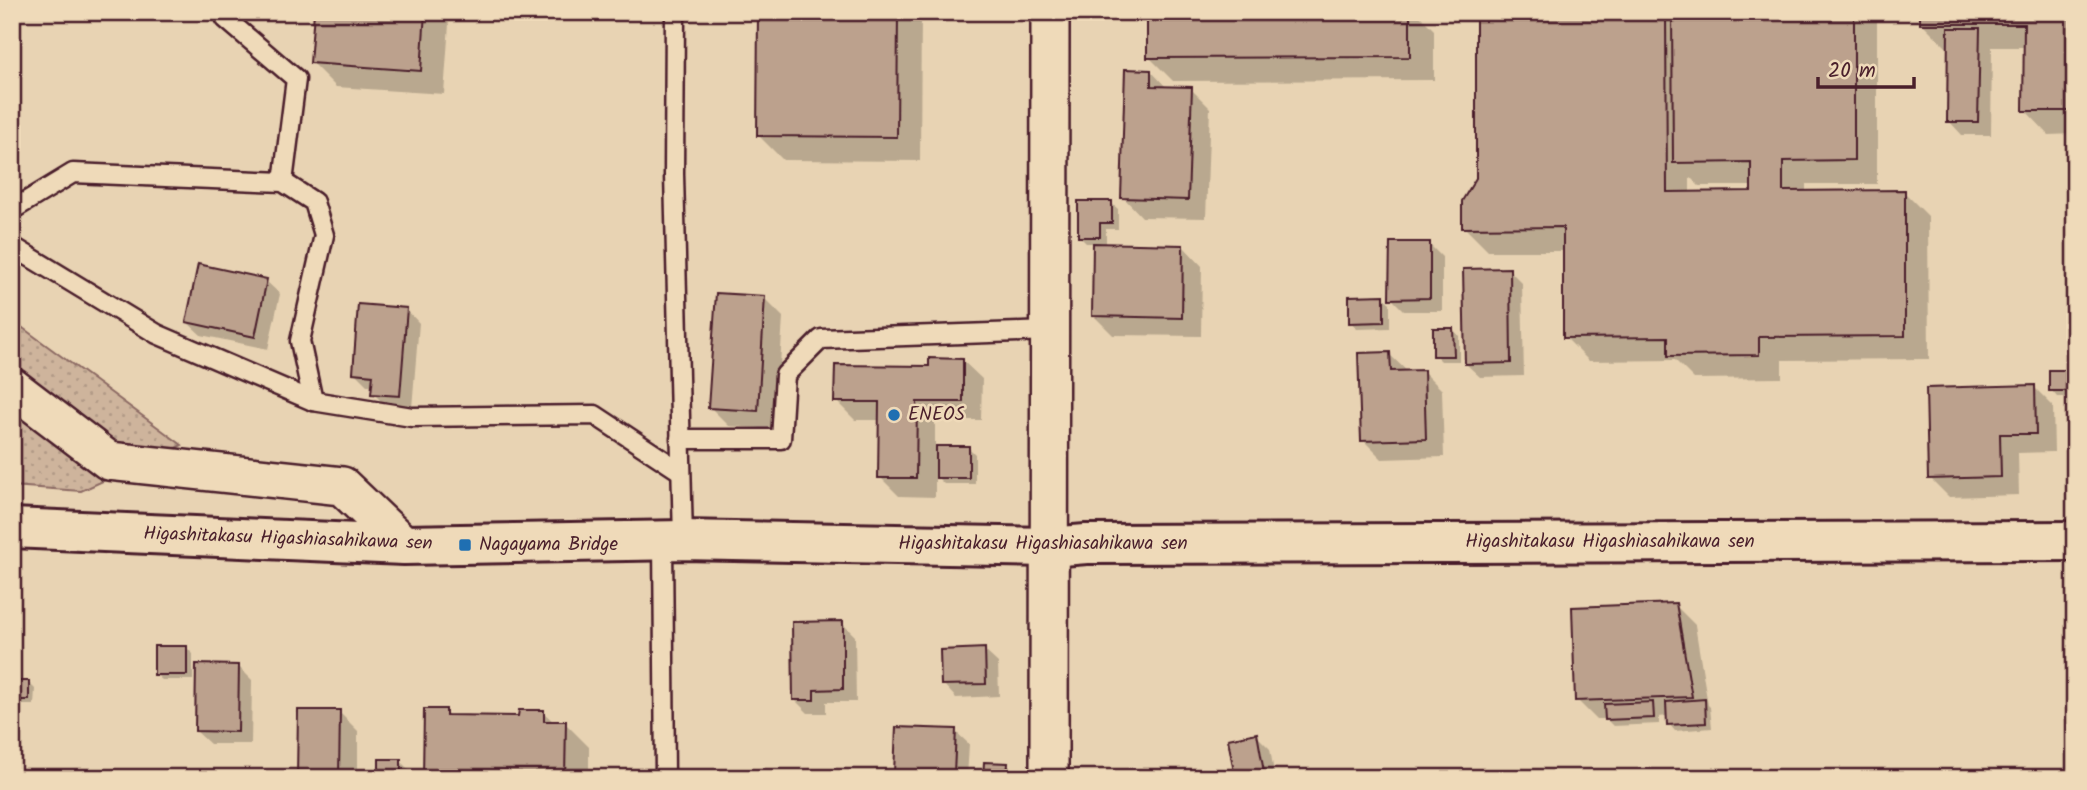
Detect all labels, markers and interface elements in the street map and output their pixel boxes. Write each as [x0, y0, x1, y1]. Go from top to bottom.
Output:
scale bar [1818, 46, 1914, 90]
text: 20 m [1828, 55, 1876, 88]
place label: ENEOS [908, 400, 965, 430]
marker: ENEOS [886, 407, 902, 423]
street label: Higashitakasu Higashiasahikawa sen [143, 519, 433, 559]
street label: Higashitakasu Higashiasahikawa sen [1465, 527, 1755, 557]
street label: Higashitakasu Higashiasahikawa sen [898, 529, 1188, 559]
place label: Nagayama Bridge [479, 530, 619, 560]
marker: Nagayama Bridge [457, 537, 473, 553]

